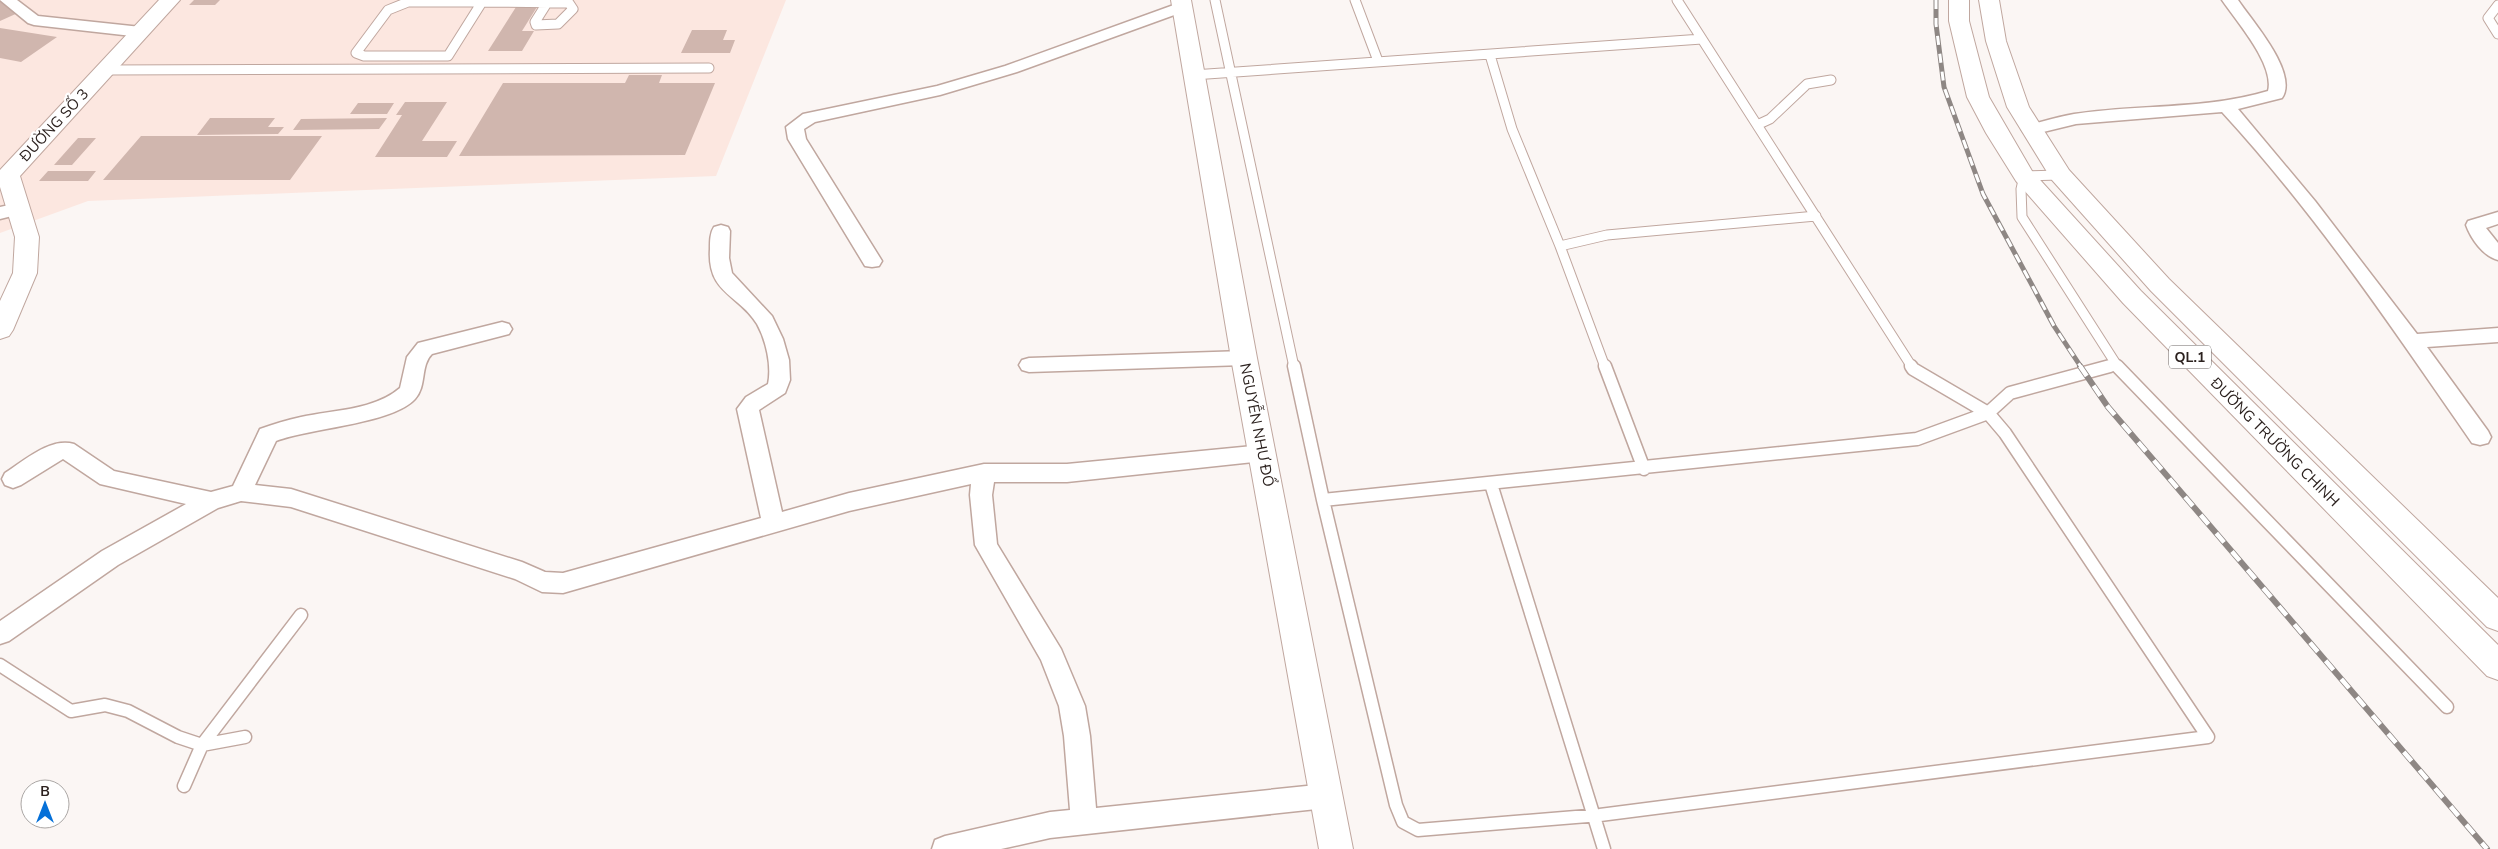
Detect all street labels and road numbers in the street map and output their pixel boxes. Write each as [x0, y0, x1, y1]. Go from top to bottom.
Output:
street label: ĐƯỜNG SỐ 3 [13, 83, 93, 167]
road number: QL.1 [2169, 346, 2211, 368]
street label: NGUYỄN NHƯ ĐỔ [1235, 361, 1281, 489]
street label: ĐƯỜNG TRƯỜNG CHINH [2205, 372, 2345, 511]

